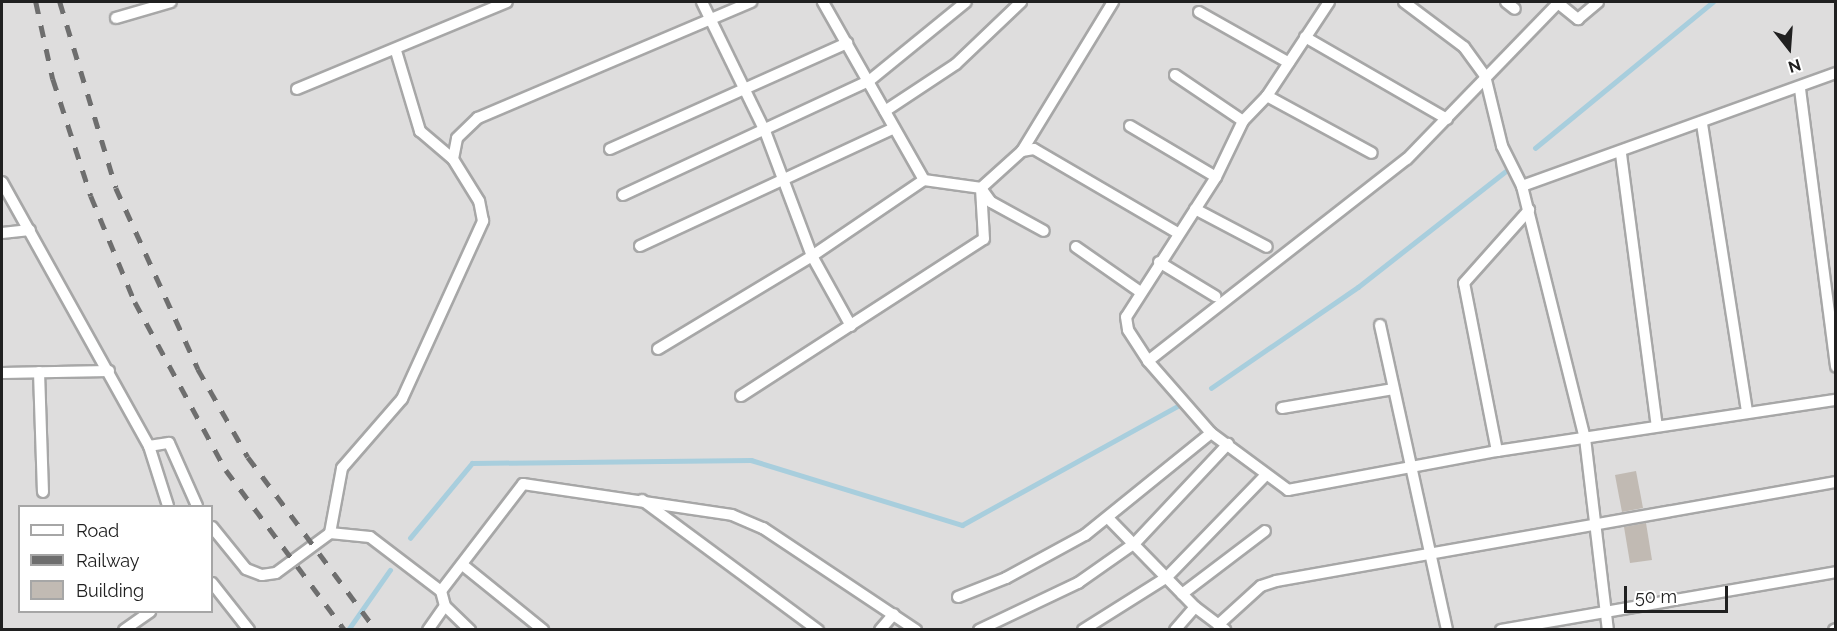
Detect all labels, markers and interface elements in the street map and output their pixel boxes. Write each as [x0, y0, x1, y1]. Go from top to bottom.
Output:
north arrow [1759, 18, 1819, 78]
text: N [1786, 55, 1803, 77]
legend [18, 505, 213, 613]
text: Road [76, 520, 119, 541]
text: Railway [76, 550, 140, 571]
scale bar [1627, 574, 1730, 612]
text: Building [76, 580, 144, 601]
text: 50 m [1635, 586, 1677, 607]

